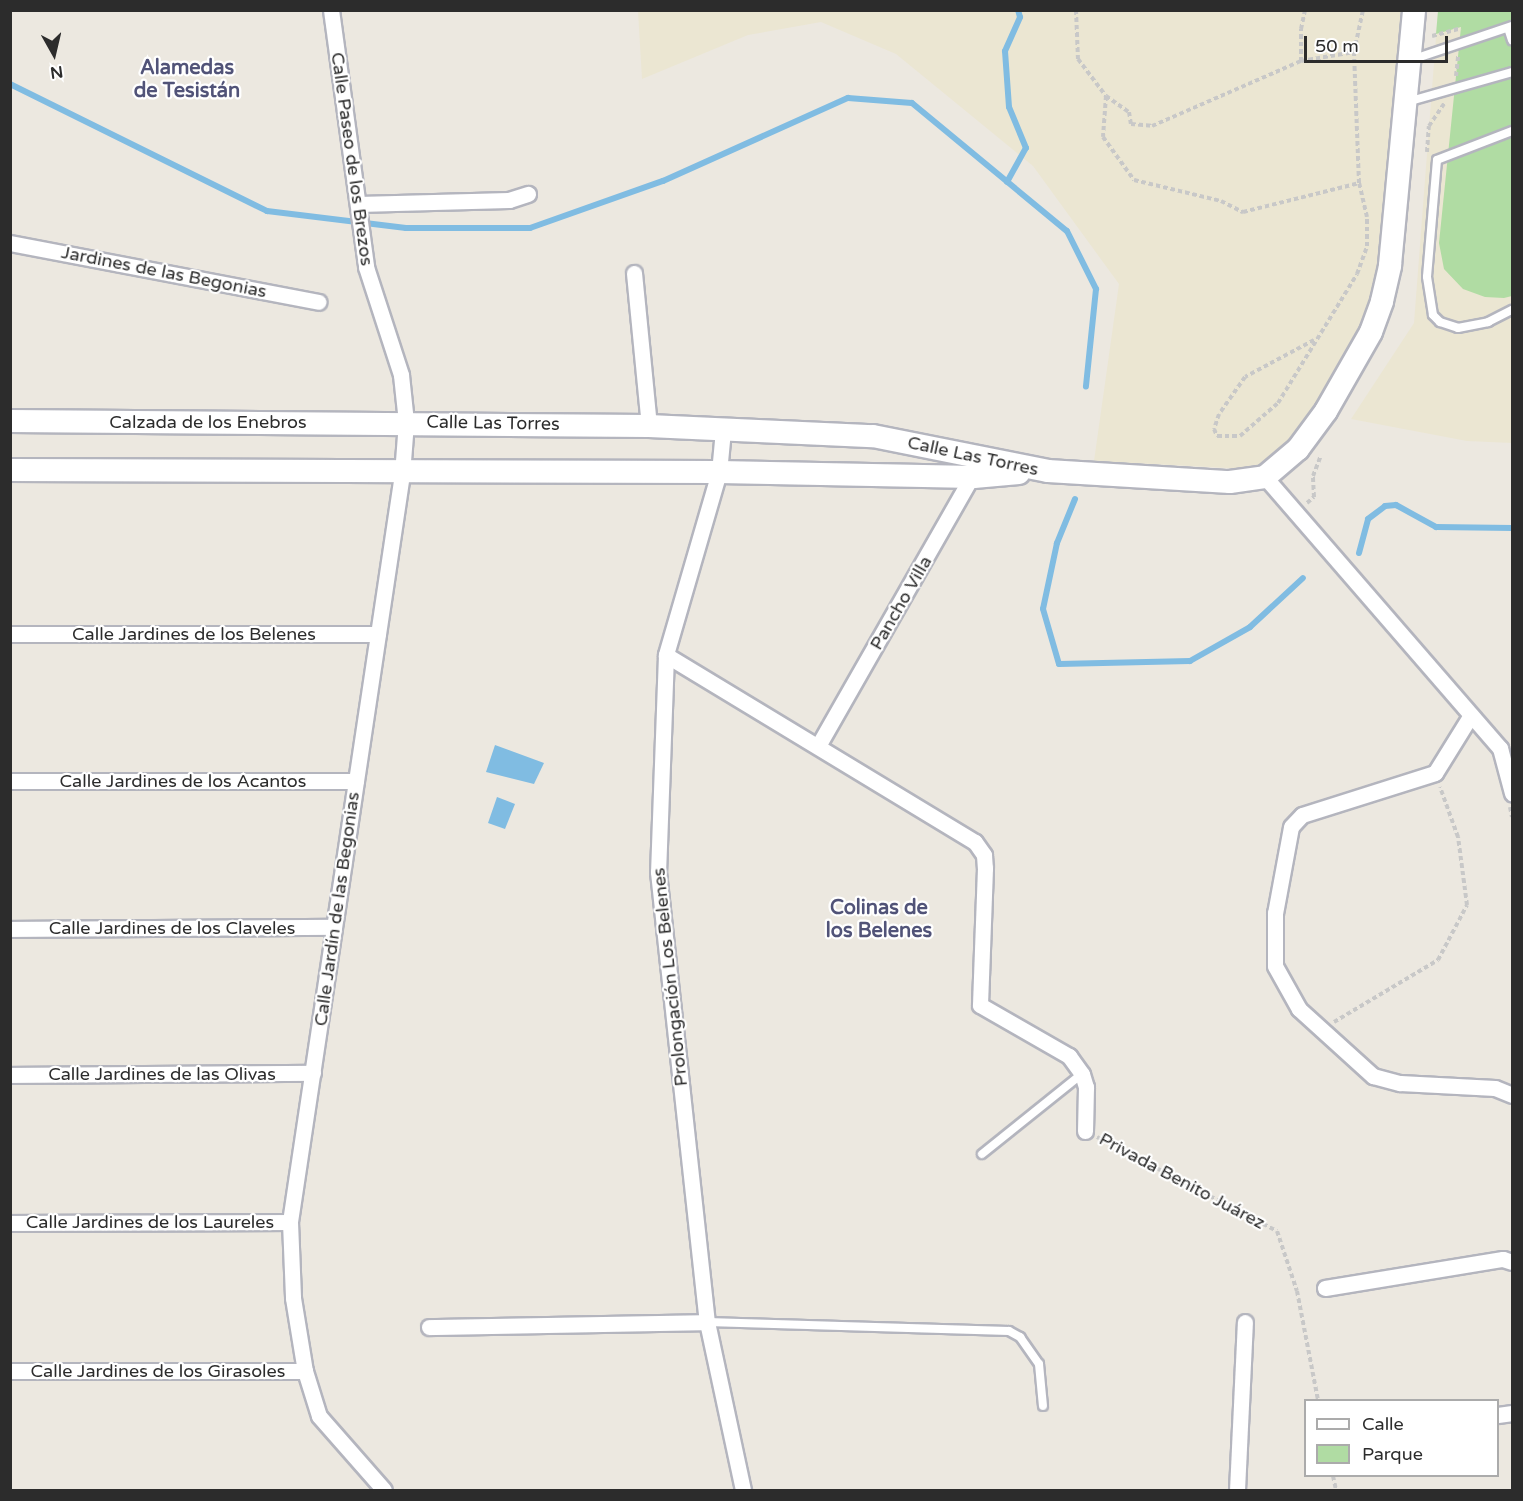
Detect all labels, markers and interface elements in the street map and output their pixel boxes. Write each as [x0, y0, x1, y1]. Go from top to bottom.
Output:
north arrow [24, 24, 84, 84]
scale bar [1307, 24, 1451, 62]
text: 50 m [1315, 35, 1359, 57]
street label: Calle Paseo de los Brezos [326, 51, 378, 267]
district label: Alamedas de Tesistán [134, 56, 240, 103]
text: N [49, 61, 64, 83]
street label: Jardines de las Begonias [60, 241, 268, 303]
street label: Calzada de los Enebros [109, 411, 307, 433]
street label: Calle Las Torres [426, 411, 560, 435]
street label: Calle Las Torres [906, 432, 1040, 480]
street label: Pancho Villa [865, 552, 937, 654]
street label: Calle Jardines de los Belenes [72, 623, 316, 645]
street label: Calle Jardines de los Acantos [60, 770, 306, 792]
street label: Calle Jardín de las Begonias [310, 791, 364, 1027]
street label: Prolongación Los Belenes [648, 867, 692, 1087]
district label: Colinas de los Belenes [826, 897, 932, 944]
street label: Calle Jardines de los Claveles [49, 917, 295, 939]
street label: Calle Jardines de las Olivas [48, 1063, 276, 1085]
street label: Privada Benito Juárez [1095, 1128, 1269, 1234]
street label: Calle Jardines de los Laureles [26, 1211, 274, 1233]
street label: Calle Jardines de los Girasoles [31, 1360, 285, 1382]
legend [1304, 1399, 1499, 1477]
text: Calle [1362, 1413, 1404, 1435]
text: Parque [1362, 1443, 1423, 1465]

